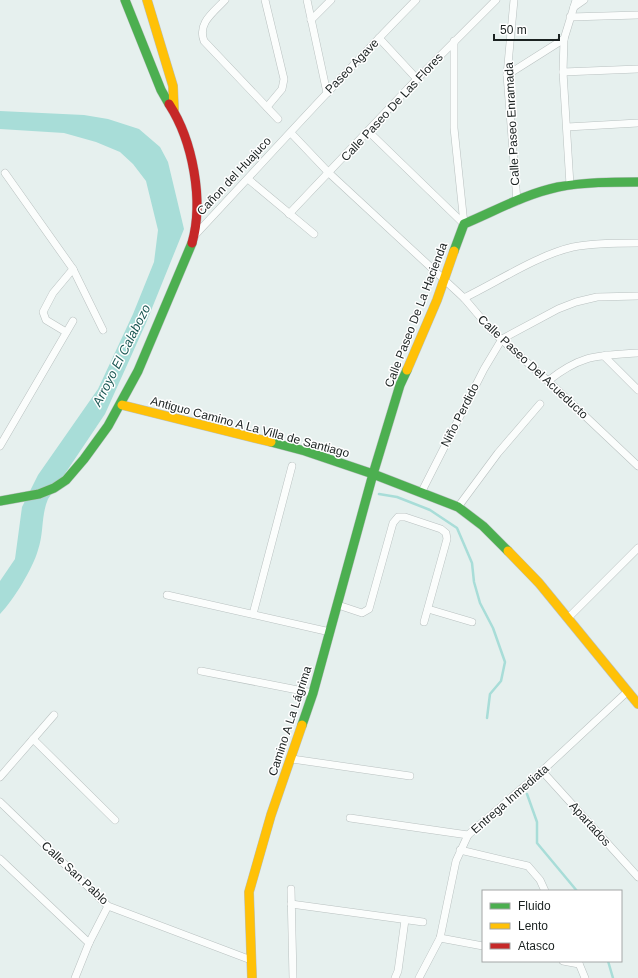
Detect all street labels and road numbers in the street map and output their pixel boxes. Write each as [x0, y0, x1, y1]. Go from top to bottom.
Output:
street label: Paseo Agave [322, 35, 382, 96]
street label: Calle Paseo De Las Flores [338, 50, 446, 164]
street label: Calle Paseo Enramada [502, 62, 522, 186]
street label: Cañon del Huajuco [194, 134, 274, 218]
street label: Calle Paseo De La Hacienda [382, 240, 450, 389]
street label: Calle Paseo Del Acueducto [475, 312, 591, 422]
street label: Niño Perdido [438, 381, 482, 449]
street label: Antiguo Camino A La Villa de Santiago [149, 394, 351, 460]
street label: Camino A La Lágrima [266, 664, 314, 778]
street label: Entrega Inmediata [468, 761, 552, 836]
street label: Apartados [566, 799, 614, 849]
street label: Calle San Pablo [39, 839, 111, 908]

